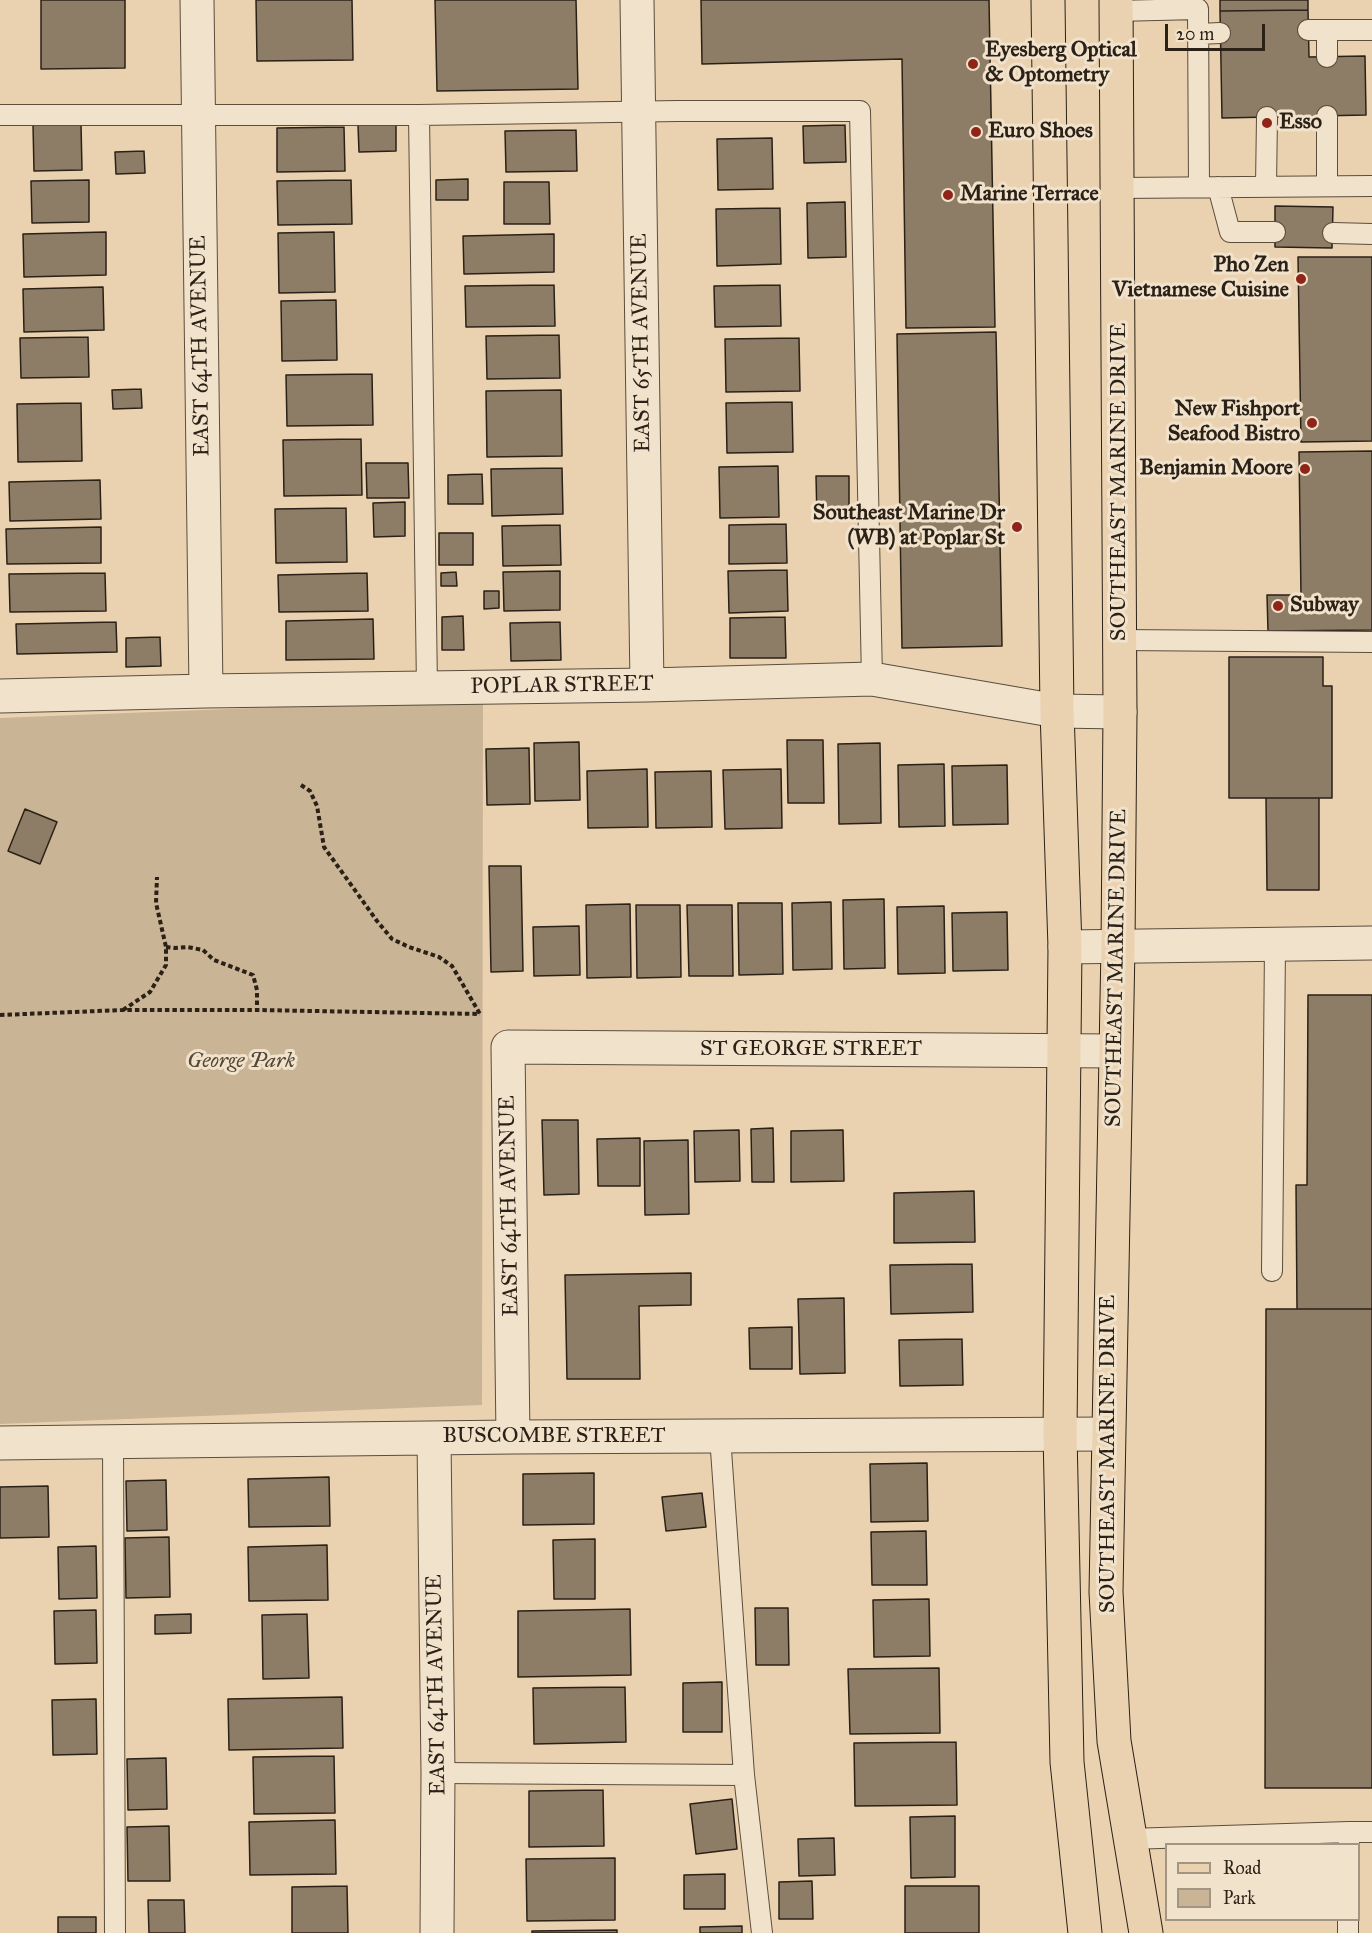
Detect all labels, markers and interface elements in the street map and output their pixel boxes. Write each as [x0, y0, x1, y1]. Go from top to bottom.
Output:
scale bar [1168, 12, 1268, 50]
text: 20 m [1176, 23, 1214, 45]
place label: Eyesberg Optical & Optometry [985, 38, 1137, 90]
marker: Eyesberg Optical & Optometry [966, 57, 980, 71]
place label: Esso [1279, 110, 1322, 136]
marker: Esso [1260, 116, 1274, 130]
place label: Euro Shoes [988, 119, 1093, 145]
marker: Euro Shoes [969, 125, 983, 139]
place label: Marine Terrace [960, 182, 1099, 208]
marker: Marine Terrace [941, 188, 955, 202]
street label: EAST 65TH AVENUE [627, 233, 657, 453]
street label: EAST 64TH AVENUE [186, 235, 216, 457]
place label: Pho Zen Vietnamese Cuisine [1112, 253, 1289, 304]
marker: Pho Zen Vietnamese Cuisine [1294, 272, 1308, 286]
street label: SOUTHEAST MARINE DRIVE [1107, 323, 1133, 641]
place label: New Fishport Seafood Bistro [1168, 397, 1300, 448]
marker: New Fishport Seafood Bistro [1305, 416, 1319, 430]
place label: Benjamin Moore [1139, 456, 1293, 482]
marker: Benjamin Moore [1298, 462, 1312, 476]
place label: Southeast Marine Dr (WB) at Poplar St [813, 501, 1005, 552]
marker: Southeast Marine Dr (WB) at Poplar St [1010, 520, 1024, 534]
place label: Subway [1290, 593, 1359, 619]
marker: Subway [1271, 599, 1285, 613]
street label: POPLAR STREET [470, 671, 654, 701]
street label: SOUTHEAST MARINE DRIVE [1101, 809, 1133, 1127]
street label: ST GEORGE STREET [700, 1037, 922, 1063]
park label: George Park [187, 1049, 295, 1075]
street label: EAST 64TH AVENUE [495, 1095, 525, 1317]
street label: SOUTHEAST MARINE DRIVE [1096, 1295, 1122, 1613]
street label: BUSCOMBE STREET [442, 1424, 666, 1450]
street label: EAST 64TH AVENUE [422, 1574, 452, 1796]
legend [1165, 1843, 1360, 1921]
text: Road [1223, 1857, 1261, 1879]
text: Park [1223, 1887, 1256, 1909]

